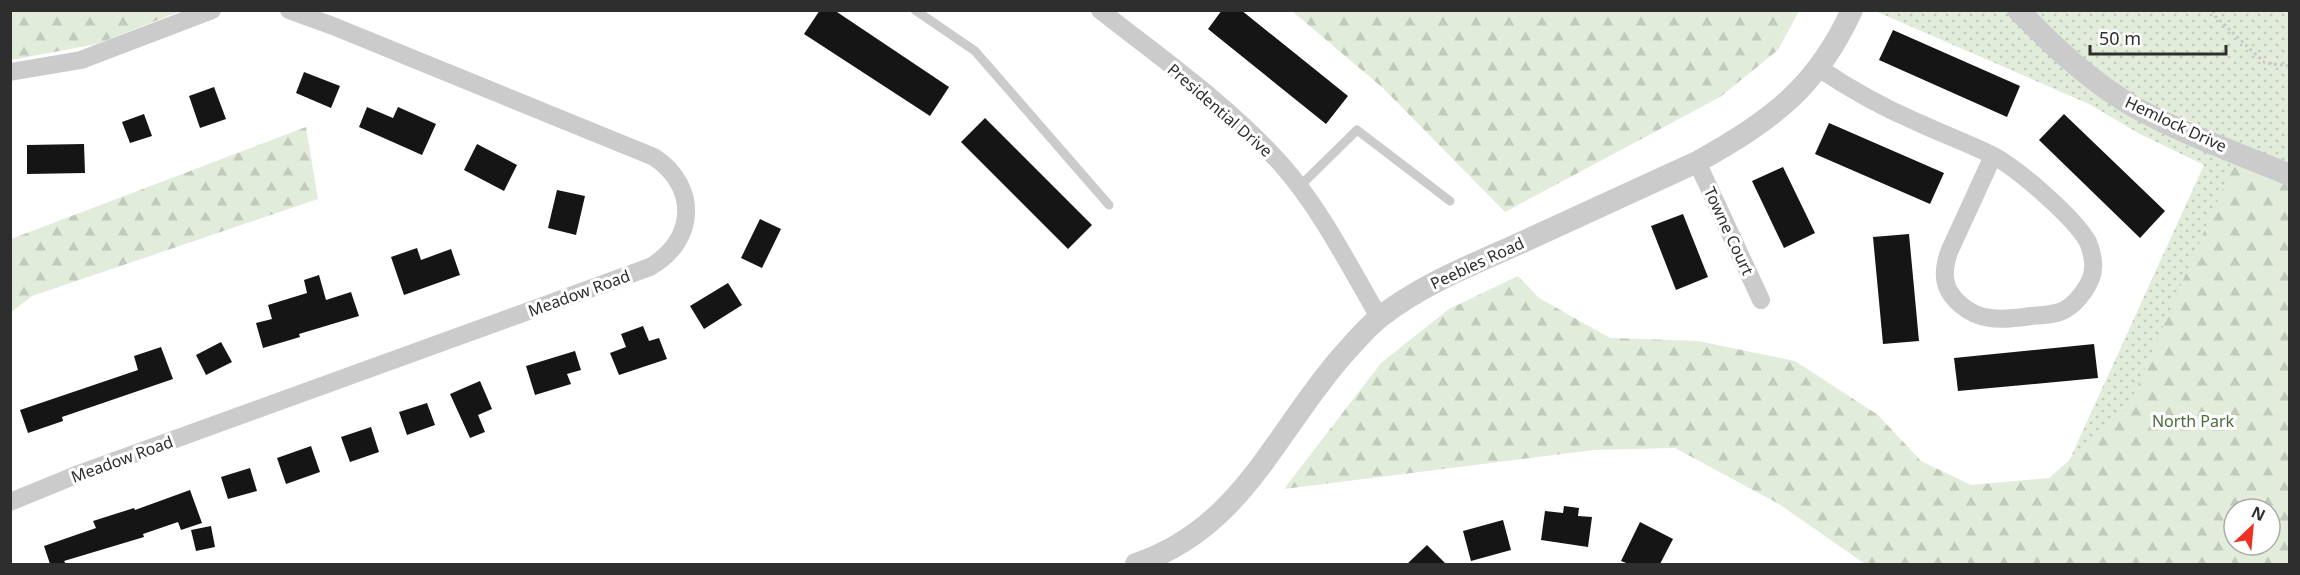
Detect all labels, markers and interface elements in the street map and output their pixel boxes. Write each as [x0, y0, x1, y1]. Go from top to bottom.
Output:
scale bar [2090, 18, 2226, 56]
text: 50 m [2099, 26, 2141, 50]
street label: Presidential Drive [1163, 58, 1277, 162]
street label: Hemlock Drive [2122, 91, 2230, 157]
street label: Towne Court [1699, 183, 1759, 279]
street label: Peebles Road [1427, 232, 1527, 294]
street label: Meadow Road [525, 264, 633, 322]
park label: North Park [2152, 410, 2234, 432]
street label: Meadow Road [68, 430, 176, 488]
north arrow [2222, 497, 2282, 557]
text: N [2248, 501, 2269, 526]

